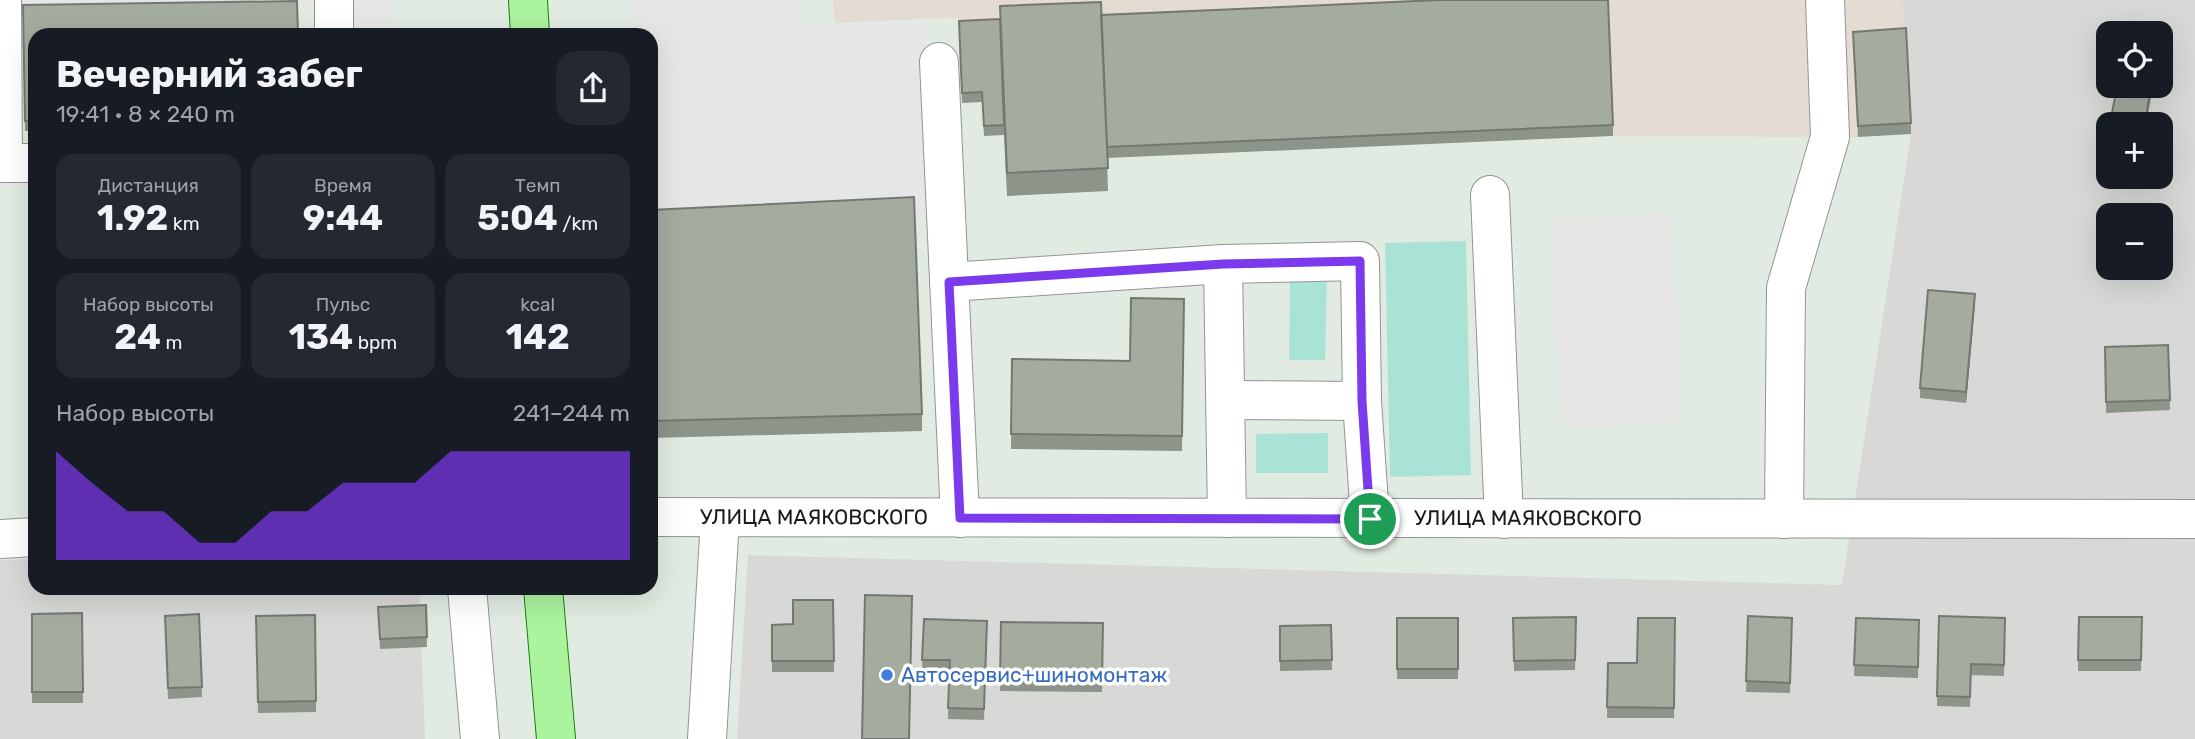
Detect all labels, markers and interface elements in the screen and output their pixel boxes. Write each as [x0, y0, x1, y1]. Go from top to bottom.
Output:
map controls [2096, 21, 2173, 280]
button: locate [2096, 21, 2173, 98]
text: Вечерний забег [56, 51, 363, 97]
button: share [556, 51, 630, 125]
text: 19:41 · 8 × 240 m [56, 100, 235, 128]
button: + [2096, 112, 2173, 189]
text: Дистанция [98, 174, 199, 197]
text: Время [314, 174, 372, 197]
text: Темп [515, 174, 561, 197]
text: 1.92 [97, 197, 168, 239]
text: 9:44 [303, 197, 383, 239]
text: 5:04 [477, 197, 558, 239]
button: − [2096, 203, 2173, 280]
text: km [168, 212, 200, 235]
text: /km [558, 212, 598, 235]
text: Набор высоты [83, 293, 214, 316]
text: Пульс [316, 293, 370, 316]
text: kcal [520, 293, 555, 316]
text: 24 [114, 316, 161, 358]
text: 134 [289, 316, 353, 358]
text: 142 [506, 316, 570, 358]
text: m [161, 331, 182, 354]
text: bpm [353, 331, 397, 354]
text: Набор высоты [56, 399, 214, 427]
text: 241–244 m [513, 399, 630, 427]
pin [1340, 489, 1400, 549]
icon: arrive [1351, 500, 1389, 538]
street label: УЛИЦА МАЯКОВСКОГО [700, 504, 928, 529]
street label: УЛИЦА МАЯКОВСКОГО [1414, 505, 1642, 530]
place label: Автосервис+шиномонтаж [901, 662, 1167, 687]
marker: Автосервис+шиномонтаж [879, 667, 895, 683]

